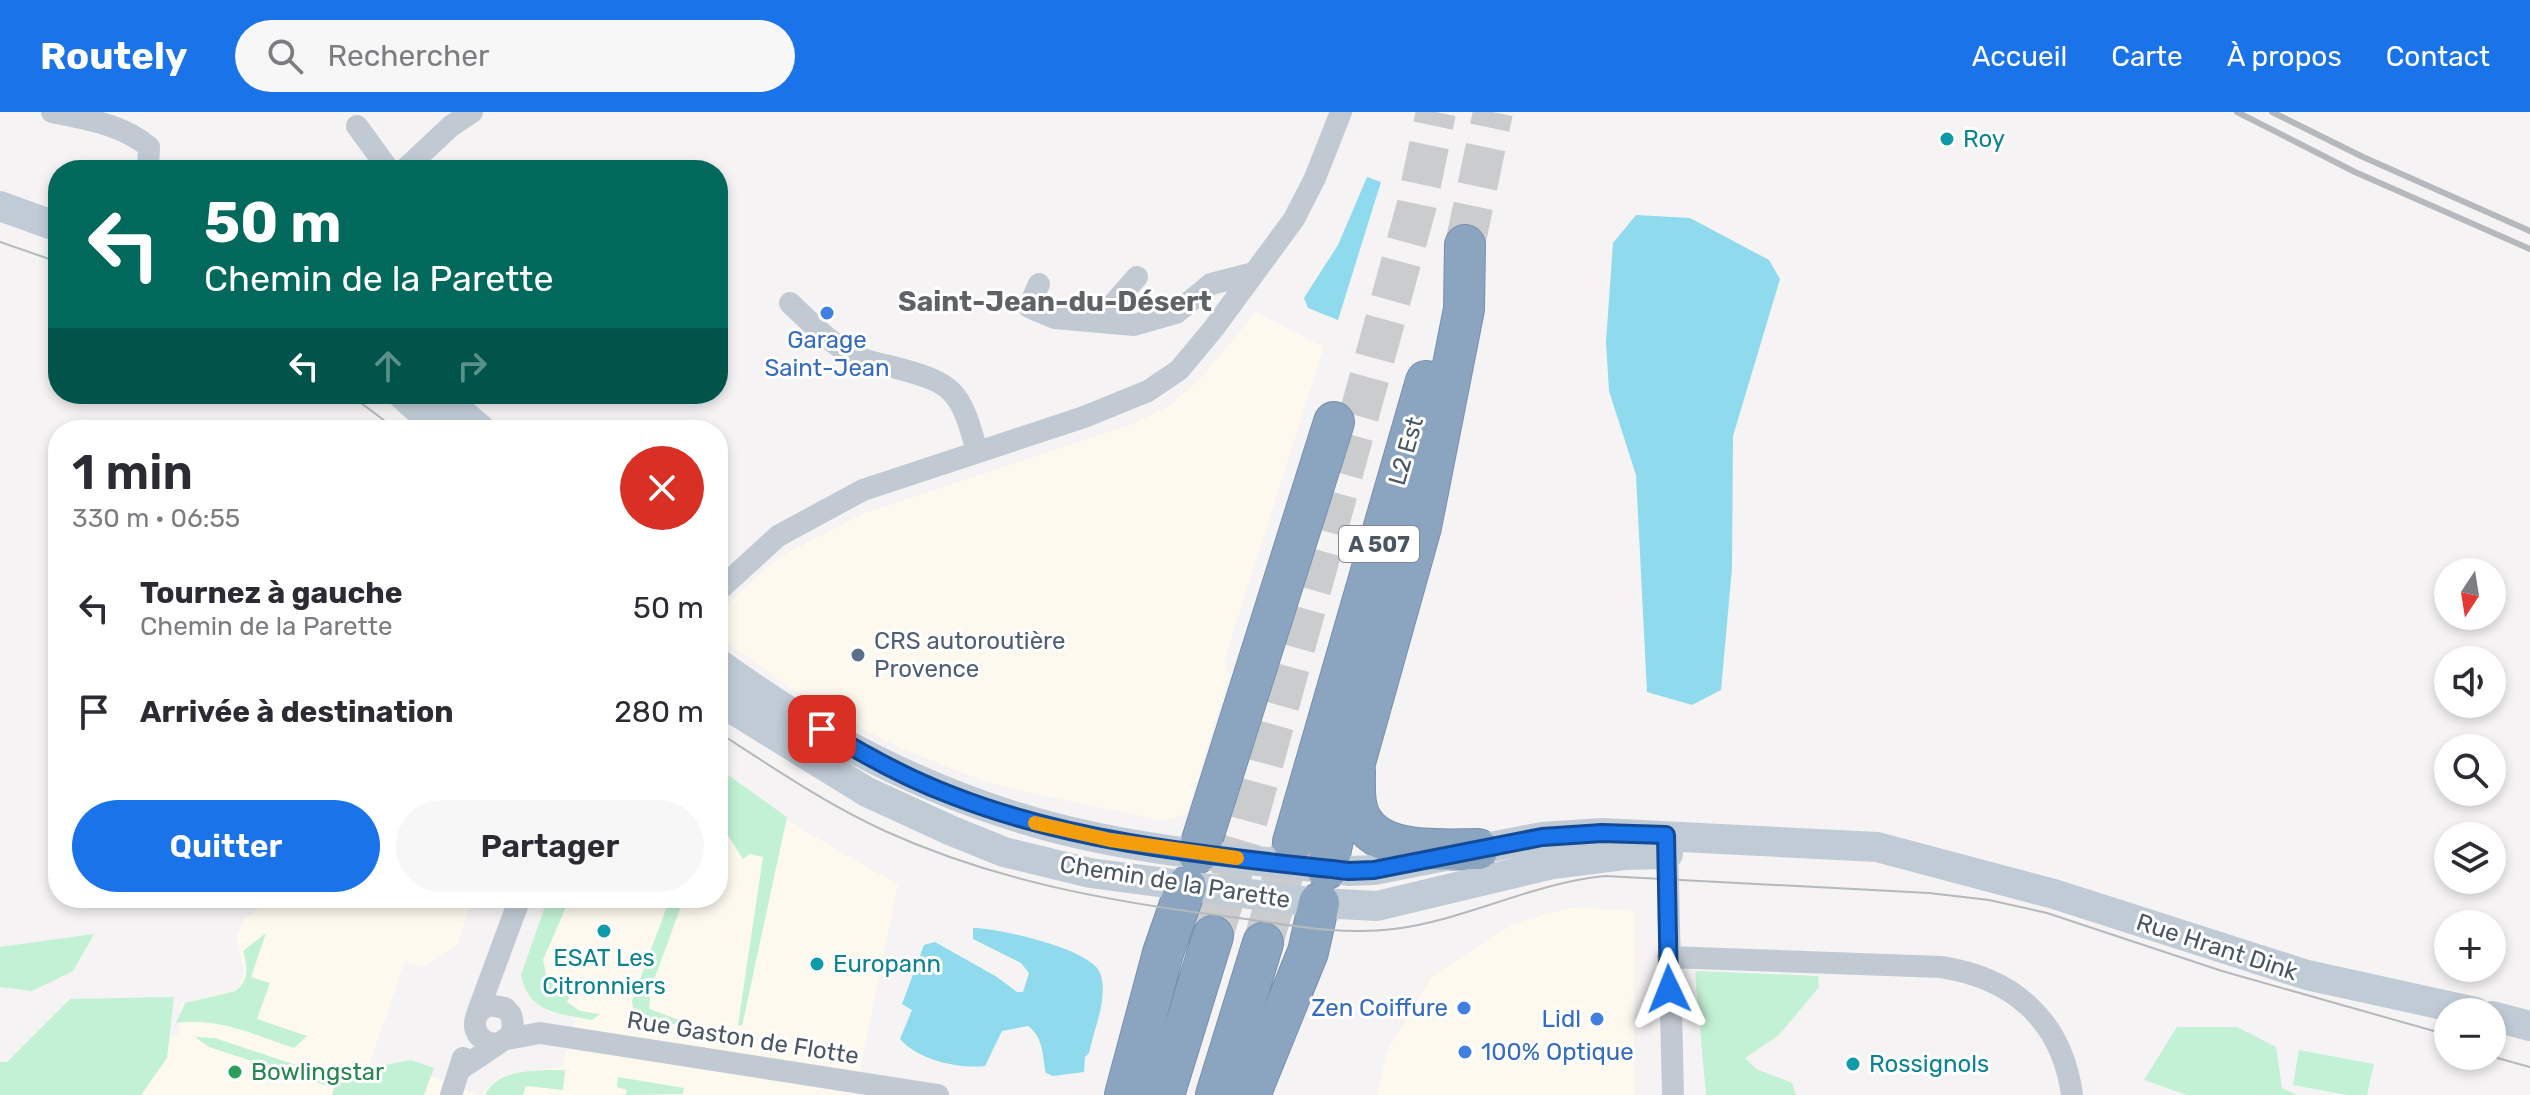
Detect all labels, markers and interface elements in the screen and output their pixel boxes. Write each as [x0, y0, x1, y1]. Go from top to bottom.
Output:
search box [235, 20, 795, 92]
text: Routely [40, 33, 187, 79]
icon: search [263, 34, 307, 78]
text: Rechercher [327, 38, 490, 74]
text: Accueil [1972, 40, 2067, 73]
text: Carte [2111, 40, 2183, 73]
text: À propos [2227, 40, 2342, 73]
text: Contact [2386, 40, 2490, 73]
place label: Roy [1963, 125, 2005, 153]
marker: Roy [1938, 130, 1956, 148]
text: 50 m [204, 190, 341, 256]
icon: left [72, 192, 176, 296]
text: Chemin de la Parette [204, 257, 554, 300]
district label: Saint-Jean-du-Désert [898, 285, 1212, 318]
marker: Garage Saint-Jean [818, 304, 836, 322]
place label: Garage Saint-Jean [764, 326, 890, 382]
icon: left [282, 344, 326, 388]
icon: ahead [366, 344, 410, 388]
icon: right [450, 344, 494, 388]
street label: L2 Est [1383, 414, 1429, 488]
text: 1 min [72, 444, 193, 501]
button: close [620, 446, 704, 530]
text: 330 m · 06:55 [72, 503, 240, 534]
road number: A 507 [1339, 526, 1419, 562]
north arrow [2434, 558, 2506, 630]
map controls [2434, 558, 2506, 1070]
text: Tournez à gauche [140, 575, 403, 611]
icon: left [72, 586, 116, 630]
text: 50 m [633, 590, 704, 626]
text: Chemin de la Parette [140, 611, 392, 642]
place label: CRS autoroutière Provence [874, 627, 1065, 683]
marker: CRS autoroutière Provence [849, 646, 867, 664]
button: sound [2434, 646, 2506, 718]
icon: arrive [72, 690, 116, 734]
text: Arrivée à destination [140, 694, 454, 730]
text: 280 m [614, 694, 704, 730]
pin [788, 695, 856, 763]
icon: arrive [800, 707, 844, 751]
button: search [2434, 734, 2506, 806]
button: Quitter [72, 800, 380, 892]
button: Partager [396, 800, 704, 892]
button: layers [2434, 822, 2506, 894]
street label: Chemin de la Parette [1058, 850, 1292, 914]
street label: Rue Hrant Dink [2133, 908, 2302, 986]
button: + [2434, 910, 2506, 982]
marker: ESAT Les Citronniers [595, 922, 613, 940]
place label: ESAT Les Citronniers [542, 944, 666, 1000]
position arrow [1627, 947, 1711, 1031]
place label: Europann [833, 950, 941, 978]
marker: Europann [808, 955, 826, 973]
place label: Zen Coiffure [1311, 994, 1448, 1022]
button: − [2434, 998, 2506, 1070]
marker: Zen Coiffure [1455, 999, 1473, 1017]
place label: Lidl [1542, 1005, 1581, 1033]
street label: Rue Gaston de Flotte [625, 1006, 861, 1070]
marker: Lidl [1588, 1010, 1606, 1028]
place label: 100% Optique [1481, 1038, 1634, 1066]
marker: 100% Optique [1456, 1043, 1474, 1061]
place label: Rossignols [1869, 1050, 1989, 1078]
marker: Rossignols [1844, 1055, 1862, 1073]
place label: Bowlingstar [251, 1058, 384, 1086]
marker: Bowlingstar [226, 1063, 244, 1081]

